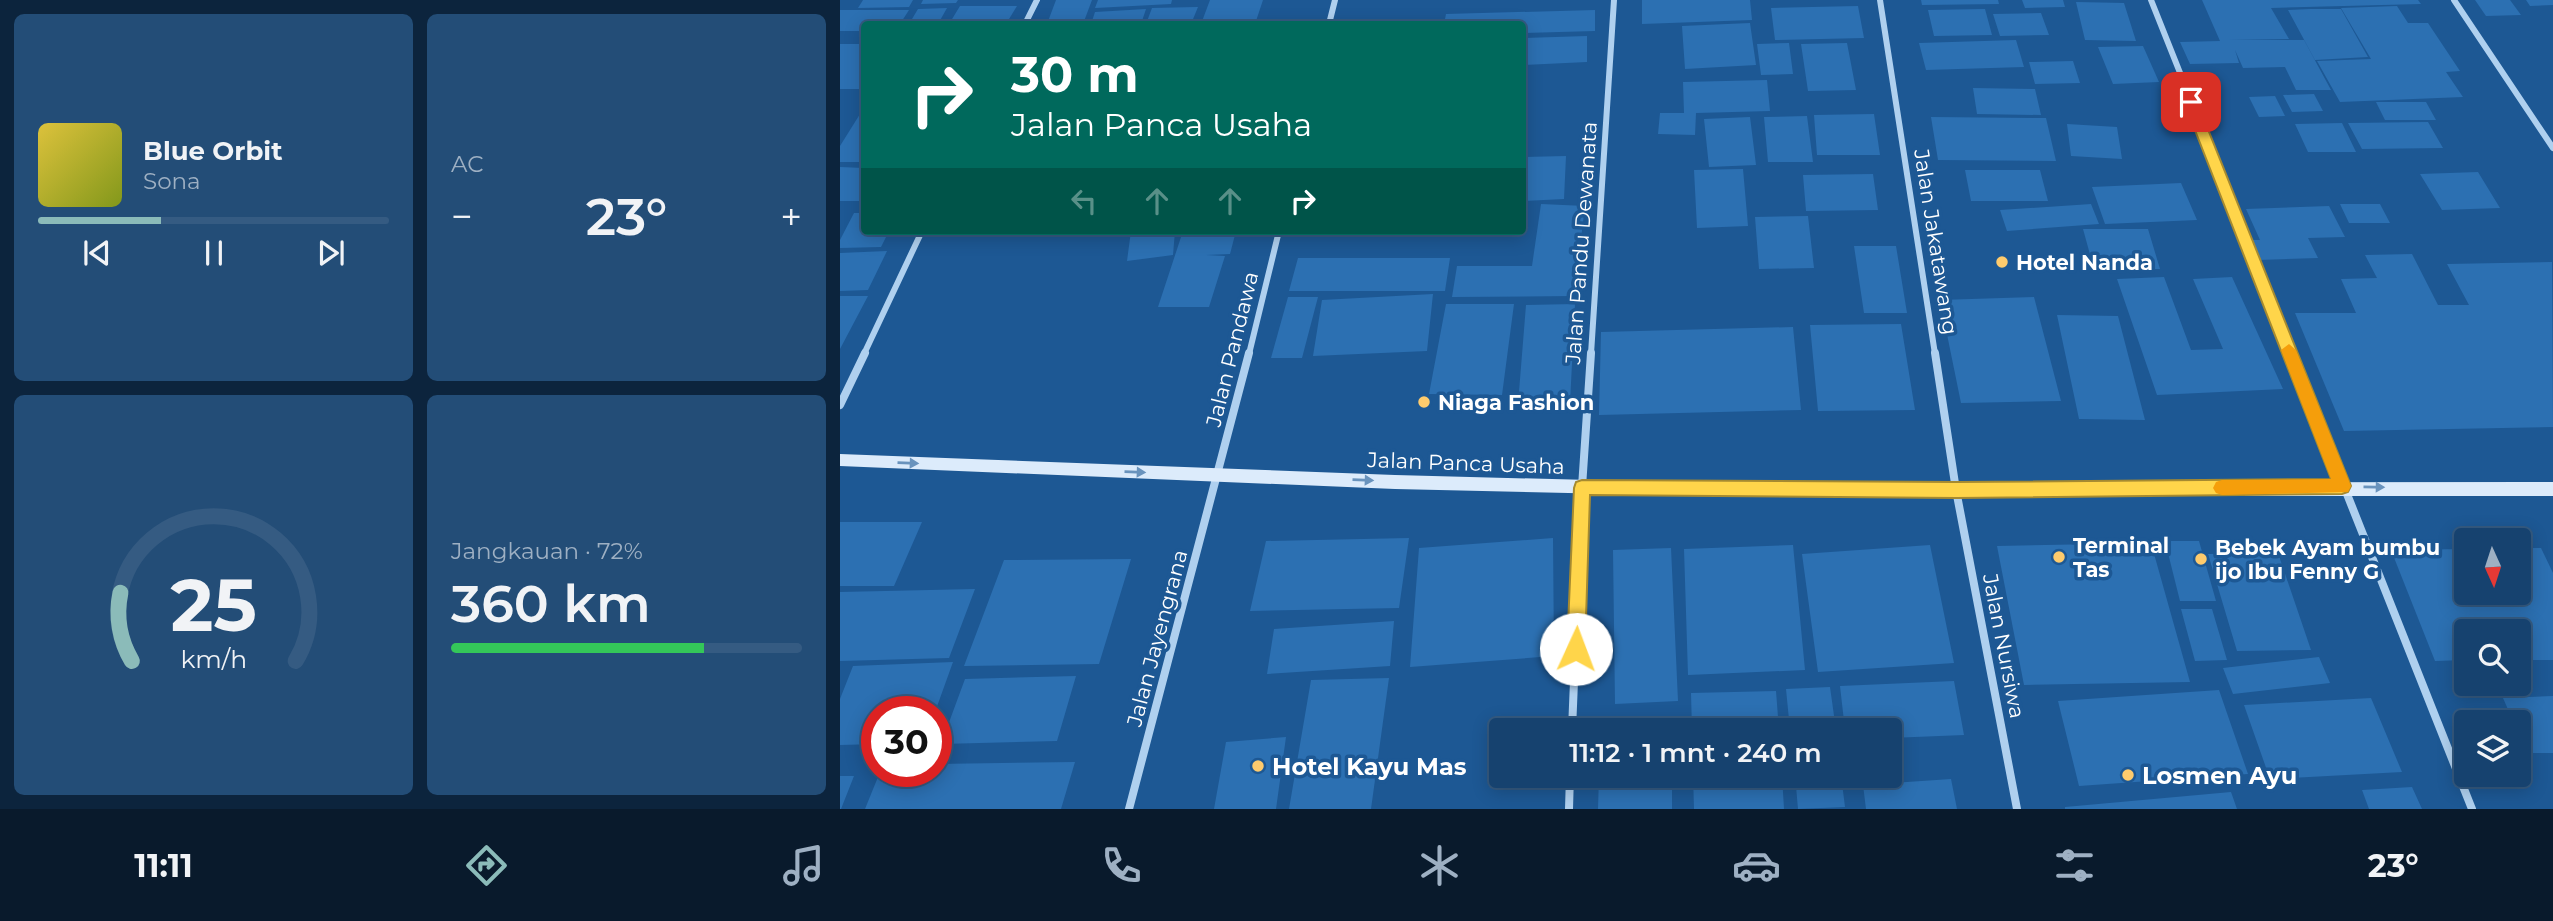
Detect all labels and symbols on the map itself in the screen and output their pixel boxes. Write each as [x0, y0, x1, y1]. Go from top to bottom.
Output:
pin [2161, 72, 2221, 132]
street label: Jalan Pandu Dewanata [1560, 121, 1602, 366]
street label: Jalan Jakatawang [1909, 146, 1963, 337]
place label: Hotel Nanda [2016, 250, 2153, 275]
marker: Hotel Nanda [1994, 254, 2010, 270]
street label: Jalan Pandawa [1200, 269, 1263, 430]
place label: Niaga Fashion [1438, 390, 1594, 415]
marker: Niaga Fashion [1416, 394, 1432, 410]
street label: Jalan Panca Usaha [1366, 447, 1565, 479]
one-way arrow [897, 457, 919, 468]
one-way arrow [1125, 467, 1147, 478]
one-way arrow [1352, 475, 1374, 486]
one-way arrow [2363, 481, 2385, 493]
north arrow [2454, 528, 2530, 606]
place label: Terminal Tas [2073, 533, 2169, 582]
place label: Bebek Ayam bumbu ijo Ibu Fenny G [2215, 535, 2440, 584]
street label: Jalan Jayengrana [1121, 547, 1193, 730]
marker: Terminal Tas [2051, 549, 2067, 565]
marker: Bebek Ayam bumbu ijo Ibu Fenny G [2193, 551, 2209, 567]
street label: Jalan Nursiwa [1978, 571, 2030, 720]
position arrow [1539, 612, 1613, 686]
speed limit sign: 30 [861, 696, 952, 787]
place label: Hotel Kayu Mas [1272, 752, 1467, 781]
marker: Hotel Kayu Mas [1250, 758, 1266, 774]
place label: Losmen Ayu [2142, 761, 2297, 790]
marker: Losmen Ayu [2120, 767, 2136, 783]

